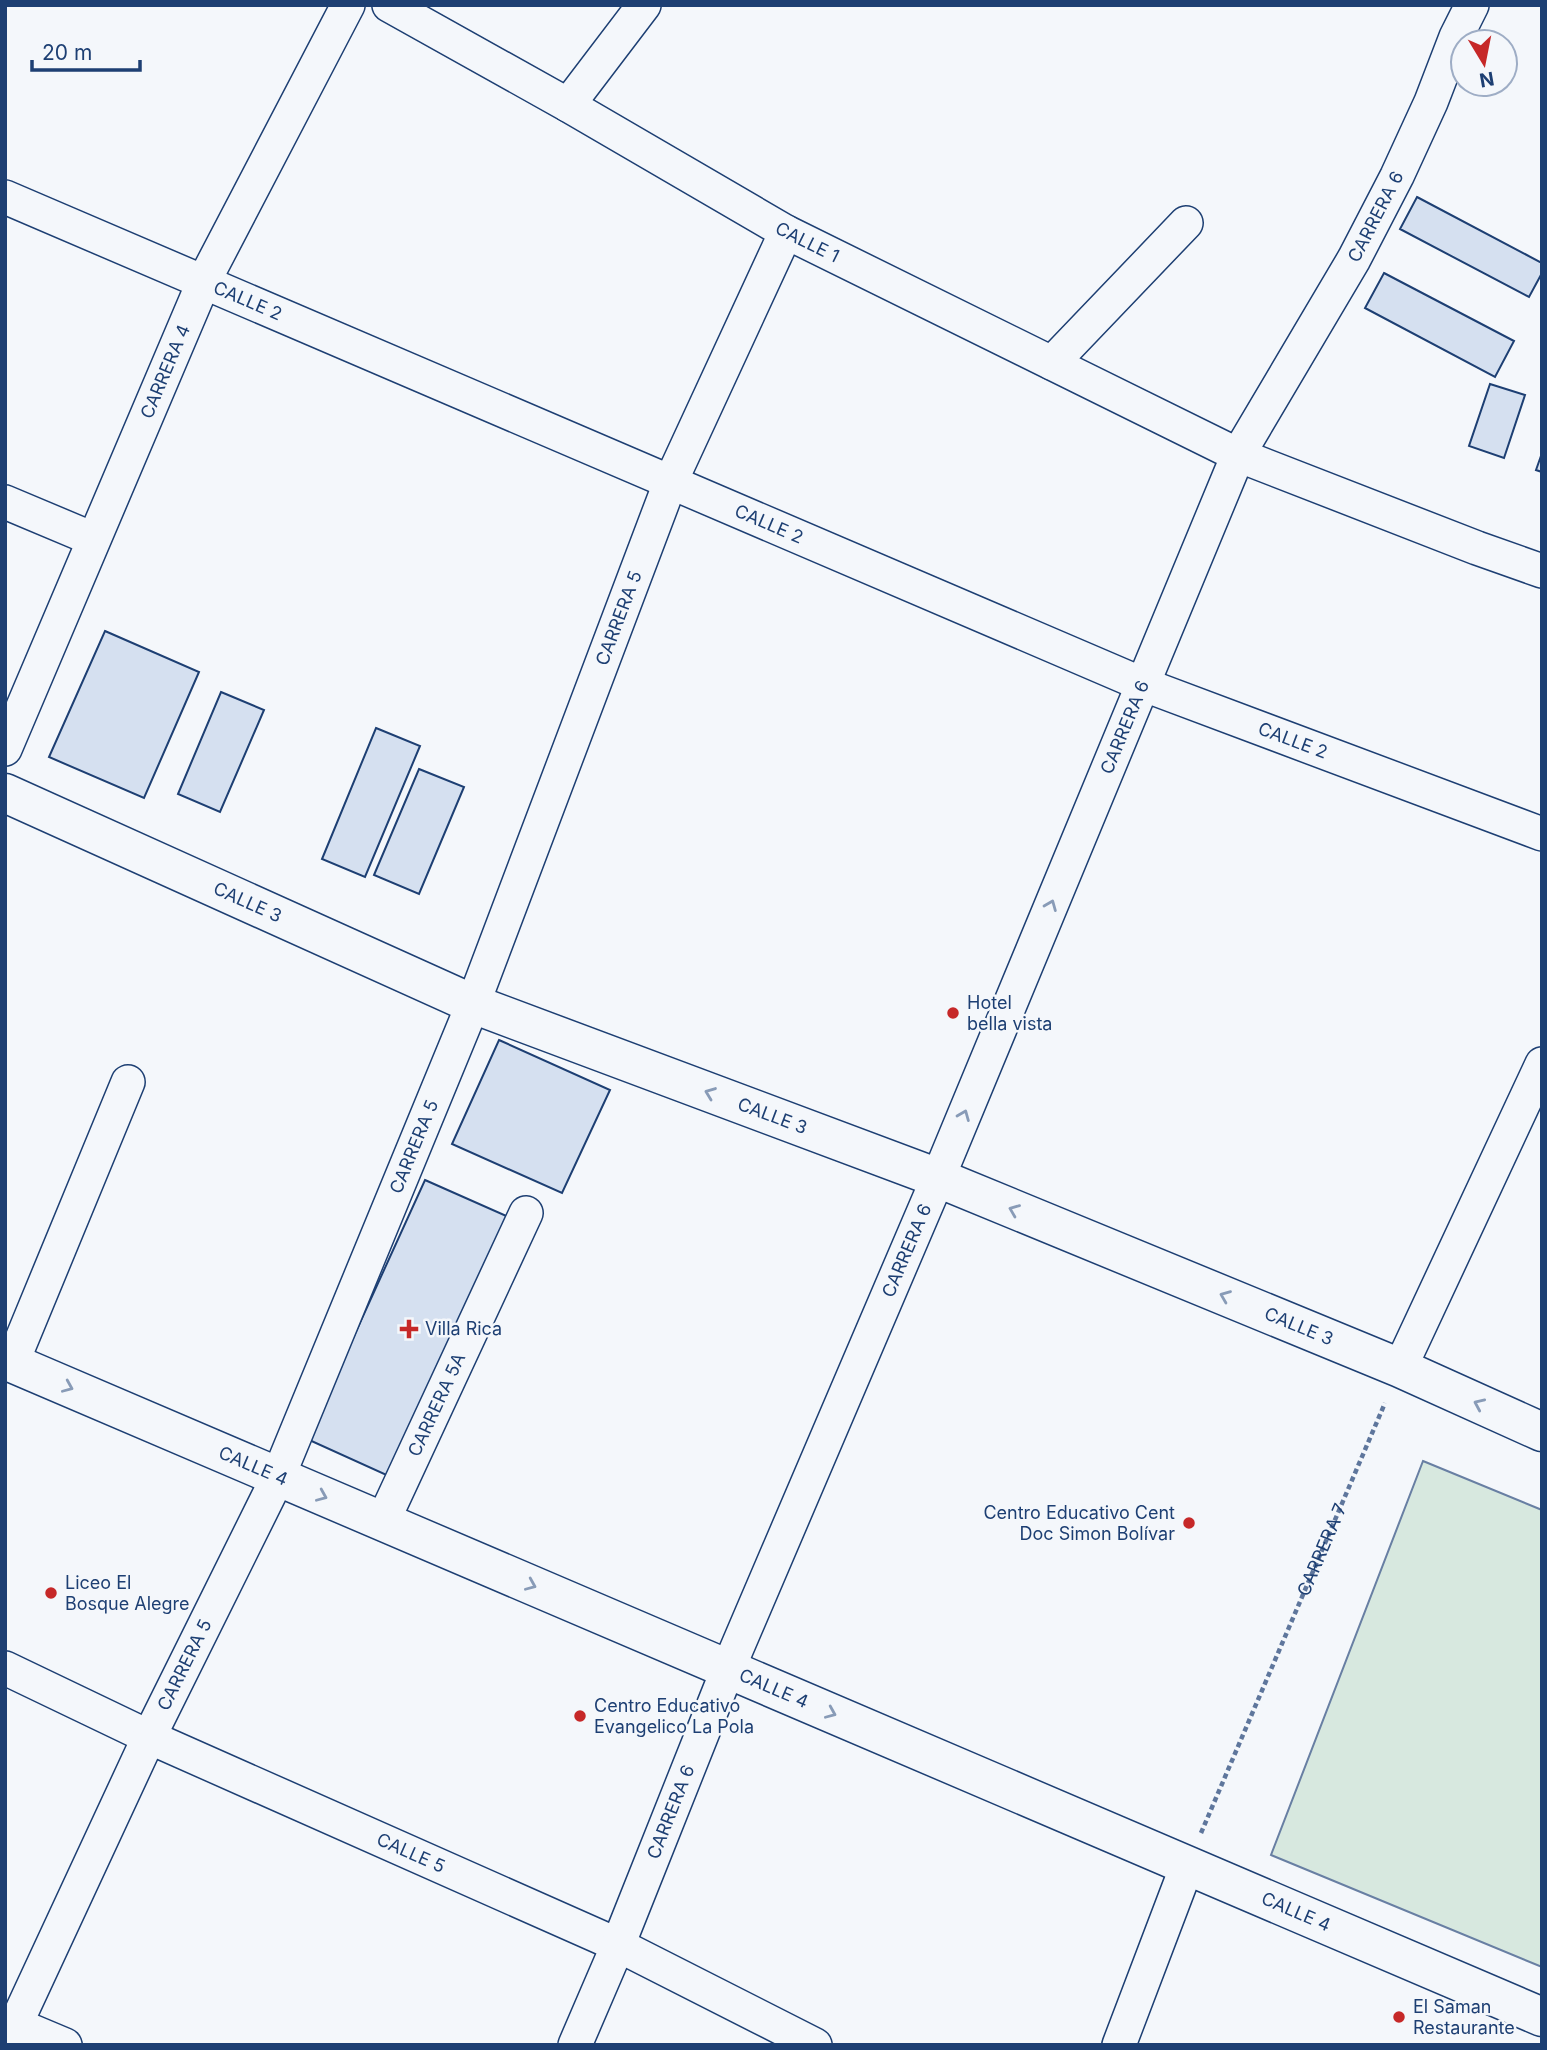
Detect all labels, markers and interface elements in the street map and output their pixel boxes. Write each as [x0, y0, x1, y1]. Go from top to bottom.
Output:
scale bar [32, 28, 140, 72]
north arrow [1449, 28, 1519, 98]
text: 20 m [42, 40, 92, 65]
text: N [1478, 67, 1496, 92]
street label: CARRERA 6 [1343, 168, 1408, 266]
street label: CALLE 1 [772, 217, 843, 267]
street label: CALLE 2 [210, 277, 285, 324]
street label: CARRERA 4 [136, 321, 194, 422]
street label: CALLE 2 [732, 500, 807, 548]
street label: CARRERA 5 [591, 568, 646, 668]
street label: CARRERA 6 [1096, 677, 1153, 777]
street label: CALLE 2 [1255, 718, 1331, 763]
street label: CALLE 3 [210, 877, 285, 926]
one-way arrow [1042, 900, 1056, 912]
place label: Hotel bella vista [967, 992, 1052, 1034]
marker: Hotel bella vista [945, 1005, 961, 1021]
one-way arrow [705, 1087, 717, 1101]
street label: CALLE 3 [735, 1093, 810, 1138]
street label: CARRERA 5 [385, 1097, 442, 1196]
one-way arrow [955, 1110, 969, 1122]
street label: CARRERA 6 [877, 1201, 936, 1300]
one-way arrow [1009, 1204, 1022, 1218]
one-way arrow [1219, 1291, 1231, 1305]
street label: CALLE 3 [1261, 1302, 1337, 1349]
place label: Villa Rica [425, 1318, 502, 1339]
marker: Villa Rica [399, 1319, 419, 1339]
street label: CARRERA 5A [403, 1350, 469, 1460]
one-way arrow [61, 1379, 73, 1393]
one-way arrow [1474, 1398, 1487, 1412]
street label: CALLE 4 [216, 1442, 291, 1490]
one-way arrow [316, 1487, 328, 1501]
street label: CARRERA 7 [1293, 1500, 1351, 1599]
place label: Centro Educativo Cent Doc Simon Bolívar [983, 1502, 1175, 1544]
marker: Centro Educativo Cent Doc Simon Bolívar [1181, 1515, 1197, 1531]
place label: Liceo El Bosque Alegre [65, 1572, 190, 1614]
one-way arrow [524, 1577, 537, 1591]
marker: Liceo El Bosque Alegre [43, 1585, 59, 1601]
street label: CARRERA 5 [153, 1616, 216, 1714]
street label: CALLE 4 [736, 1664, 812, 1712]
place label: Centro Educativo Evangelico La Pola [594, 1695, 754, 1737]
one-way arrow [823, 1705, 836, 1719]
marker: Centro Educativo Evangelico La Pola [572, 1708, 588, 1724]
street label: CARRERA 6 [642, 1762, 699, 1862]
street label: CALLE 5 [374, 1828, 448, 1877]
street label: CALLE 4 [1258, 1887, 1334, 1935]
place label: El Saman Restaurante [1413, 1996, 1515, 2038]
marker: El Saman Restaurante [1391, 2009, 1407, 2025]

